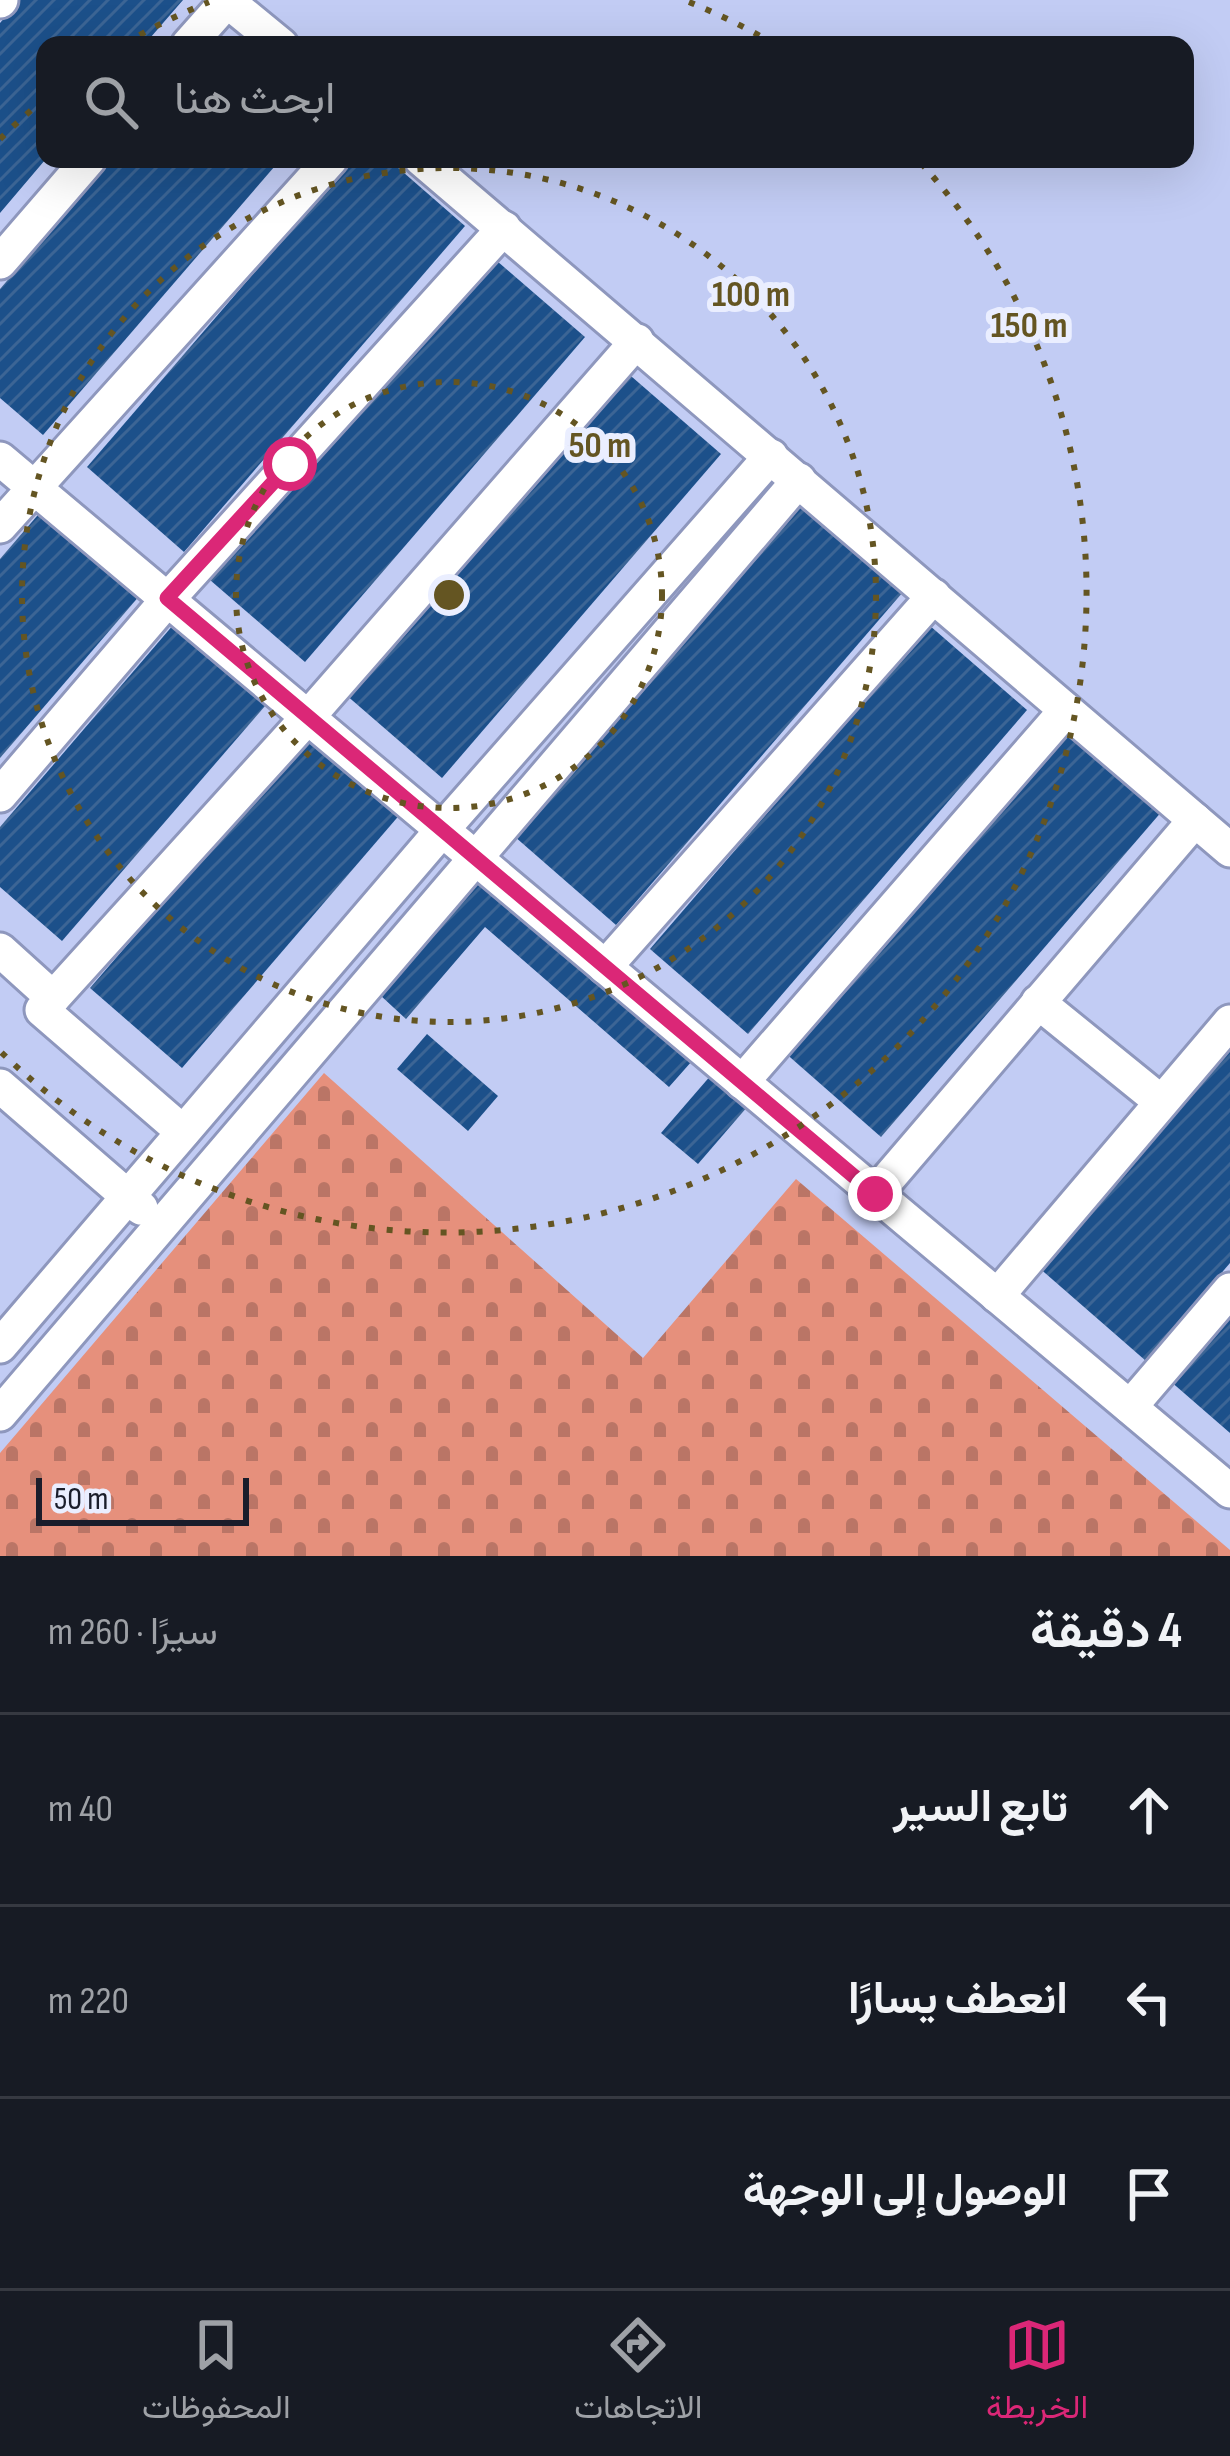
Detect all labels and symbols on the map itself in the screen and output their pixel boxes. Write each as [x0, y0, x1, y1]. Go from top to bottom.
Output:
text: 100 m [712, 274, 790, 317]
text: 150 m [991, 305, 1067, 348]
text: 50 m [569, 425, 631, 468]
route start [263, 437, 317, 491]
centre of rings [428, 574, 470, 616]
route end [848, 1167, 902, 1221]
scale bar [36, 1472, 249, 1525]

